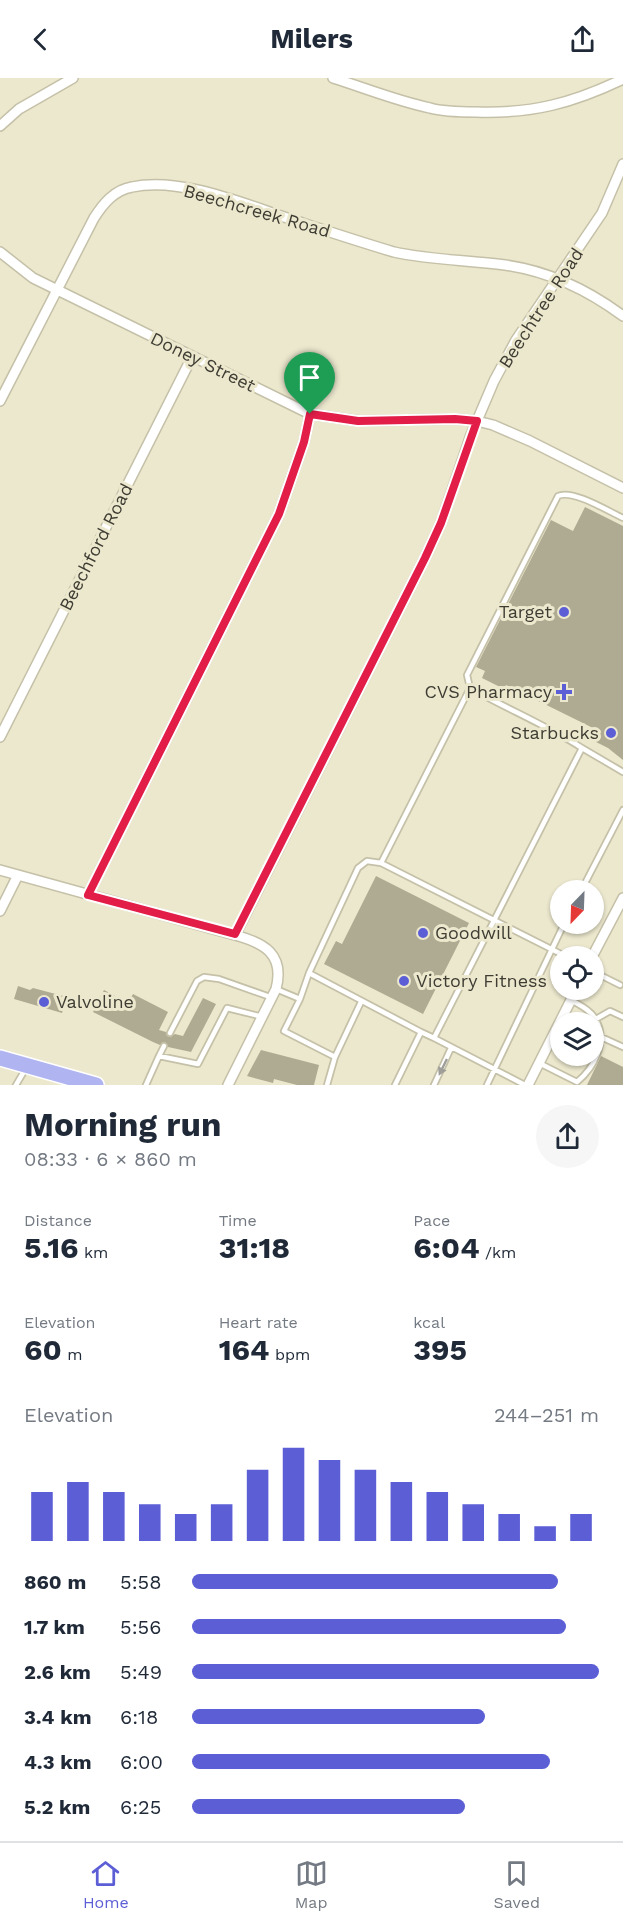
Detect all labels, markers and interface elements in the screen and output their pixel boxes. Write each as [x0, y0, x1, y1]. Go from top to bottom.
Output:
icon: back [24, 23, 57, 56]
text: Milers [270, 23, 353, 55]
icon: share [566, 23, 599, 56]
street label: Beechcreek Road [181, 180, 333, 241]
street label: Beechtree Road [494, 244, 587, 372]
street label: Doney Street [147, 327, 259, 396]
pin [284, 352, 335, 414]
icon: arrive [293, 361, 326, 394]
street label: Beechford Road [54, 480, 137, 614]
place label: Target [499, 601, 552, 622]
marker: Target [557, 605, 571, 619]
place label: CVS Pharmacy [425, 681, 553, 702]
marker: CVS Pharmacy [557, 685, 571, 699]
place label: Starbucks [510, 722, 599, 743]
marker: Starbucks [604, 726, 618, 740]
north arrow [550, 880, 604, 934]
map controls [550, 880, 604, 1066]
place label: Goodwill [435, 922, 512, 943]
marker: Goodwill [416, 926, 430, 940]
button: locate [550, 946, 604, 1000]
place label: Victory Fitness [416, 970, 547, 991]
marker: Victory Fitness [397, 974, 411, 988]
place label: Valvoline [56, 991, 134, 1012]
marker: Valvoline [37, 995, 51, 1009]
button: layers [550, 1012, 604, 1066]
one-way arrow [438, 1058, 447, 1075]
text: Morning run [24, 1105, 221, 1144]
button: share [536, 1105, 599, 1168]
text: 08:33 · 6 × 860 m [24, 1147, 197, 1171]
text: Distance [24, 1211, 92, 1230]
text: Time [219, 1211, 257, 1230]
text: Pace [413, 1211, 450, 1230]
text: 5.16 [24, 1230, 79, 1265]
text: 31:18 [219, 1230, 290, 1265]
text: 6:04 [413, 1230, 480, 1265]
text: km [79, 1243, 108, 1262]
text: /km [480, 1243, 516, 1262]
text: Elevation [24, 1313, 95, 1332]
text: Heart rate [219, 1313, 298, 1332]
text: kcal [413, 1313, 445, 1332]
text: 60 [24, 1332, 62, 1367]
text: 164 [219, 1332, 269, 1367]
text: 395 [413, 1332, 467, 1367]
text: m [62, 1345, 83, 1364]
text: bpm [269, 1345, 310, 1364]
text: Elevation [24, 1403, 113, 1427]
text: 244–251 m [494, 1403, 599, 1427]
text: 860 m [24, 1570, 86, 1594]
text: 5:58 [120, 1570, 162, 1594]
text: 1.7 km [24, 1615, 85, 1639]
text: 5:56 [120, 1615, 161, 1639]
text: 2.6 km [24, 1660, 91, 1684]
text: 5:49 [120, 1660, 162, 1684]
text: 3.4 km [24, 1705, 91, 1729]
text: 6:18 [120, 1705, 158, 1729]
text: 4.3 km [24, 1750, 91, 1774]
text: 6:00 [120, 1750, 163, 1774]
text: 5.2 km [24, 1795, 90, 1819]
text: 6:25 [120, 1795, 161, 1819]
tab: Home [83, 1857, 129, 1912]
tab: Map [295, 1857, 328, 1912]
tab: Saved [494, 1857, 540, 1912]

